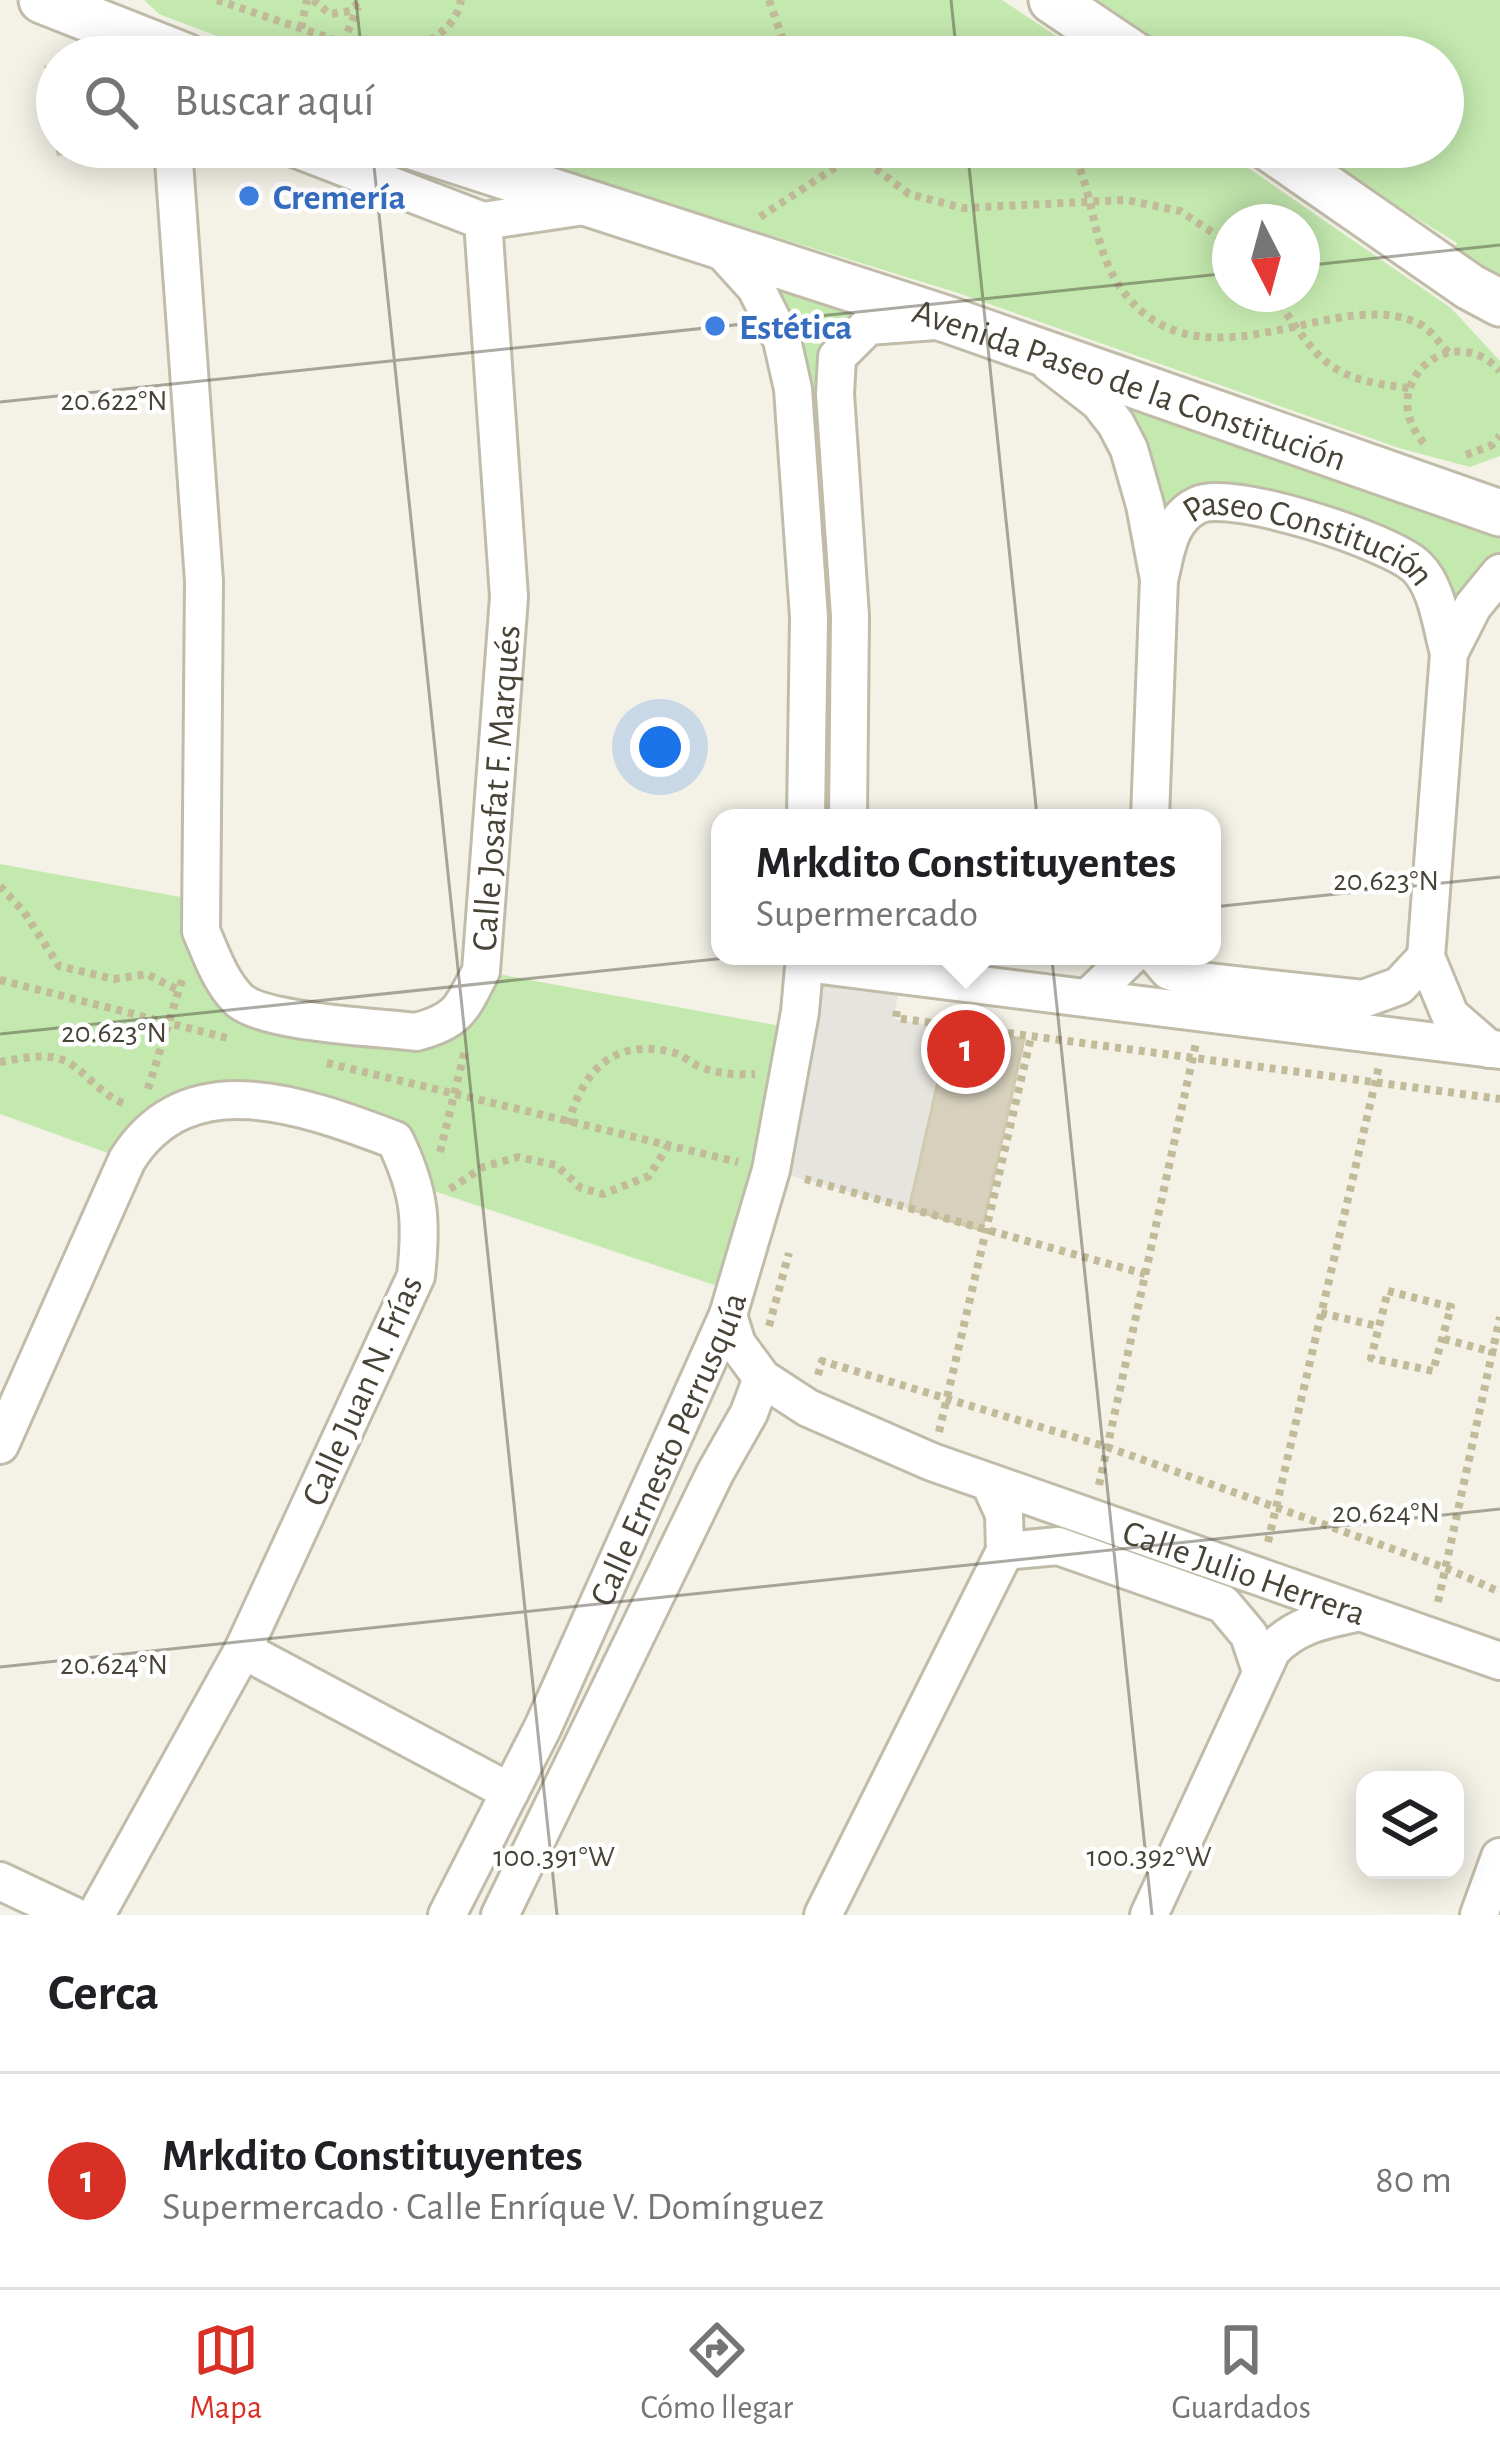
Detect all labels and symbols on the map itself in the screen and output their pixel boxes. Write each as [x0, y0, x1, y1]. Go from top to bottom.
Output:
place label: Cremería [273, 180, 406, 216]
marker: Cremería [236, 183, 262, 209]
north arrow [1212, 204, 1320, 312]
street label: Avenida Paseo de la Constitución [908, 294, 1351, 478]
place label: Estética [739, 310, 852, 346]
marker: Estética [702, 313, 728, 339]
text: 20.622°N [60, 386, 168, 416]
street label: Paseo Constitución [1177, 486, 1441, 592]
street label: Calle Josafat F. Marqués [467, 624, 527, 952]
your location [630, 717, 690, 777]
text: 20.623°N [1333, 866, 1439, 896]
pin: 1 [927, 1004, 1005, 1094]
text: 20.623°N [61, 1018, 167, 1048]
street label: Calle Juan N. Frías [296, 1270, 430, 1511]
street label: Calle Ernesto Perrusquía [584, 1289, 754, 1611]
text: 20.624°N [1332, 1498, 1440, 1528]
street label: Calle Julio Herrera [1118, 1514, 1370, 1632]
text: 20.624°N [60, 1650, 168, 1680]
text: 100.391°W [493, 1842, 615, 1872]
text: 100.392°W [1087, 1842, 1212, 1872]

